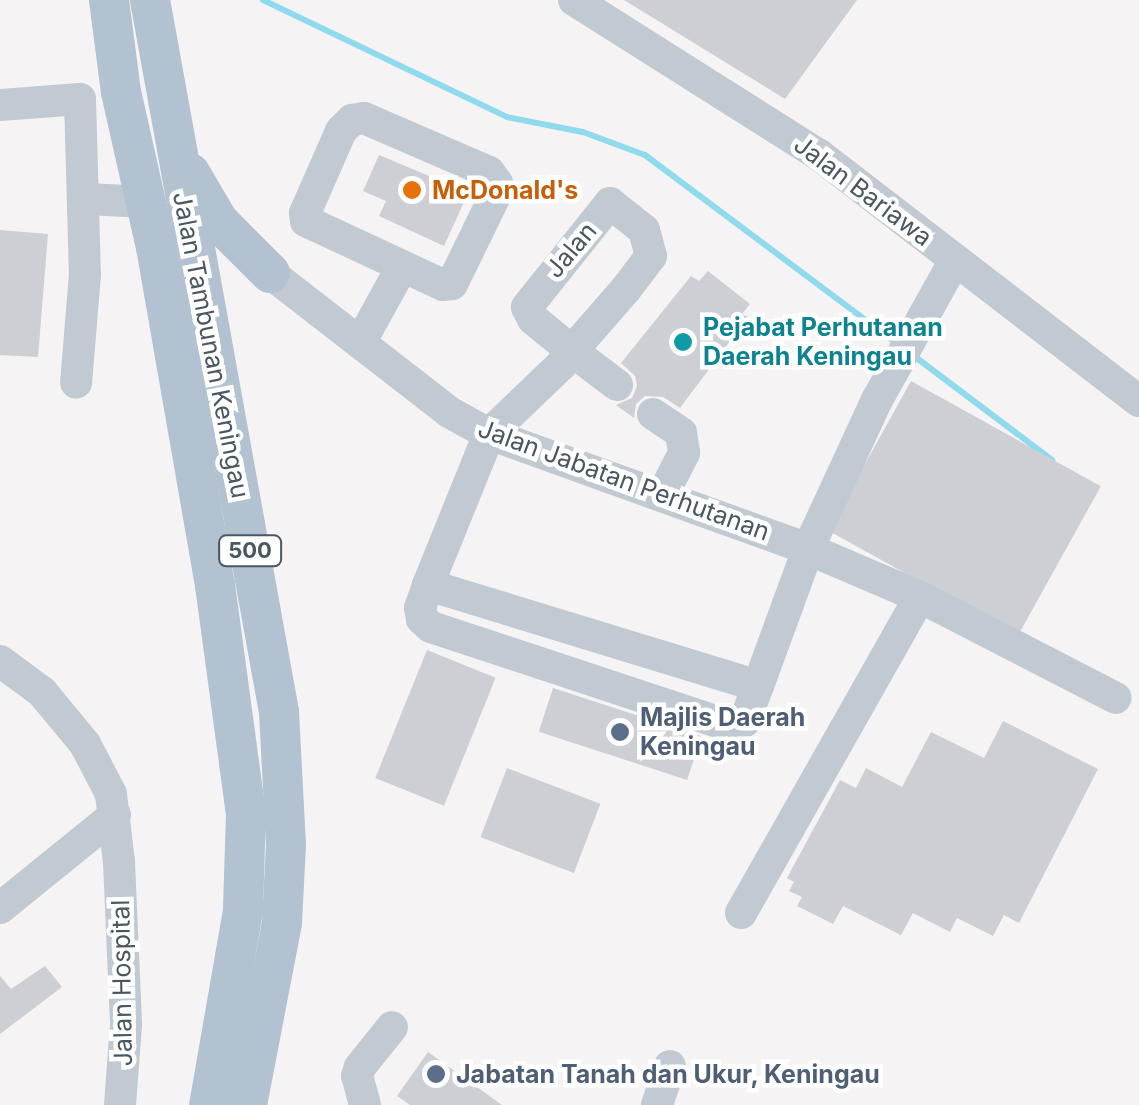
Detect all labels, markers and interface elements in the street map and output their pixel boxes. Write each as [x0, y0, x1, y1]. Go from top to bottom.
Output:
street label: Jalan Bariawa [788, 129, 938, 253]
place label: McDonald's [432, 175, 578, 205]
marker: McDonald's [401, 179, 423, 201]
street label: Jalan Tambunan Keningau [167, 189, 255, 501]
street label: Jalan [539, 216, 603, 284]
place label: Pejabat Perhutanan Daerah Keningau [703, 313, 943, 372]
marker: Pejabat Perhutanan Daerah Keningau [672, 331, 694, 353]
street label: Jalan Jabatan Perhutanan [474, 413, 774, 547]
road number: 500 [218, 534, 282, 568]
place label: Majlis Daerah Keningau [640, 703, 805, 762]
marker: Majlis Daerah Keningau [609, 721, 631, 743]
street label: Jalan Hospital [106, 899, 138, 1067]
place label: Jabatan Tanah dan Ukur, Keningau [456, 1059, 881, 1089]
marker: Jabatan Tanah dan Ukur, Keningau [425, 1063, 447, 1085]

